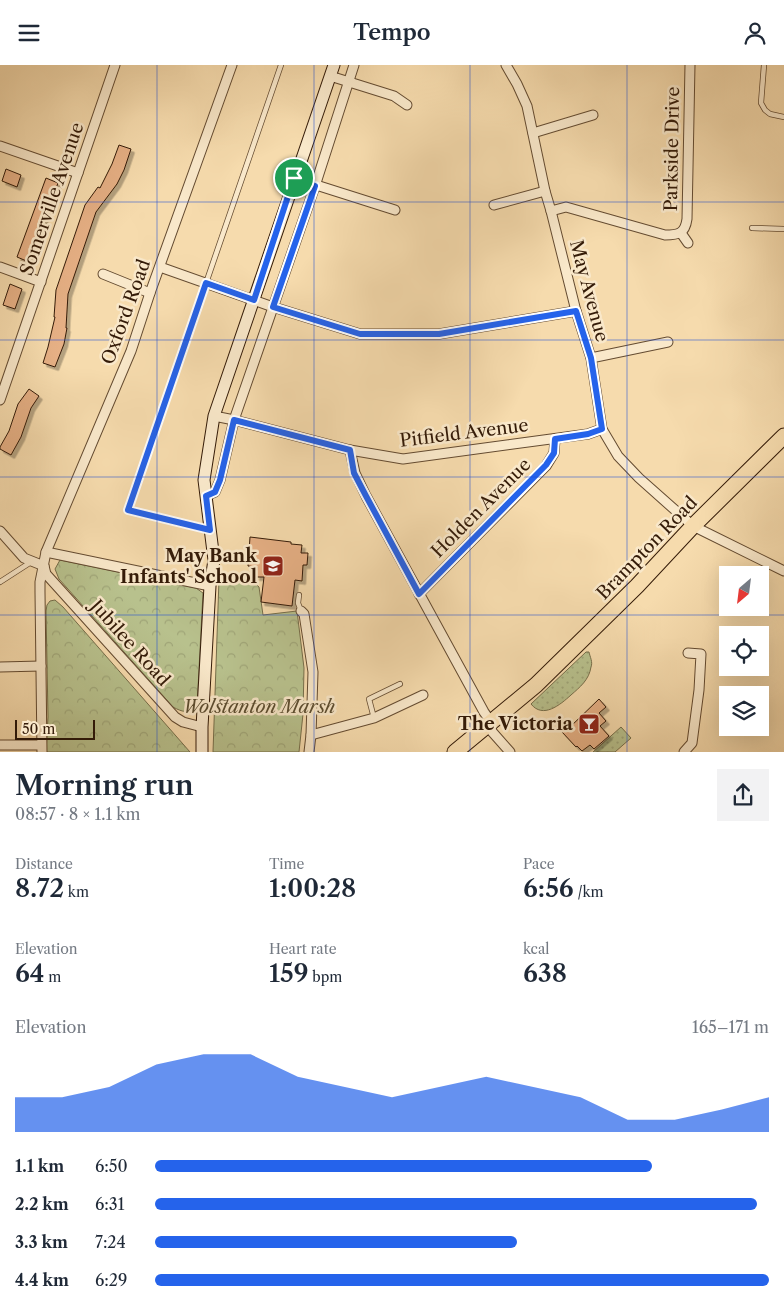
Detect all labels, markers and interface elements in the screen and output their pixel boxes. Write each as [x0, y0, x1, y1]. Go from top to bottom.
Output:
icon: menu [15, 19, 43, 47]
text: Tempo [353, 19, 431, 46]
icon: person [741, 19, 769, 47]
street label: Parkside Drive [660, 86, 684, 212]
street label: Somerville Avenue [16, 120, 88, 278]
pin [273, 157, 315, 199]
icon: arrive [280, 164, 308, 192]
street label: May Avenue [565, 238, 613, 344]
street label: Oxford Road [97, 256, 155, 368]
street label: Pitfield Avenue [398, 414, 530, 452]
street label: Holden Avenue [427, 454, 535, 562]
street label: Brampton Road [592, 492, 702, 604]
place label: May Bank Infants' School [120, 545, 258, 588]
school or university icon: May Bank Infants' School [261, 554, 285, 578]
north arrow [719, 566, 769, 616]
map controls [719, 566, 769, 736]
street label: Jubilee Road [84, 593, 174, 691]
button: locate [719, 626, 769, 676]
button: layers [719, 686, 769, 736]
park label: Wolstanton Marsh [183, 696, 335, 718]
bar icon: The Victoria [577, 712, 601, 736]
place label: The Victoria [458, 713, 574, 735]
scale bar [15, 717, 95, 740]
text: 50 m [22, 720, 55, 738]
text: Morning run [15, 768, 194, 802]
button: share [717, 769, 769, 821]
text: 08:57 · 8 × 1.1 km [15, 804, 141, 824]
text: Distance [15, 855, 73, 873]
text: Time [269, 855, 304, 873]
text: Pace [523, 855, 555, 873]
text: 8.72 [15, 873, 64, 904]
text: 1:00:28 [269, 873, 356, 904]
text: 6:56 [523, 873, 574, 904]
text: km [64, 883, 89, 901]
text: /km [574, 883, 604, 901]
text: Elevation [15, 940, 78, 958]
text: Heart rate [269, 940, 336, 958]
text: kcal [523, 940, 549, 958]
text: 64 [15, 958, 45, 989]
text: 159 [269, 958, 309, 989]
text: 638 [523, 958, 567, 989]
text: m [45, 968, 61, 986]
text: bpm [309, 968, 342, 986]
text: Elevation [15, 1017, 86, 1037]
text: 165–171 m [692, 1017, 769, 1037]
text: 1.1 km [15, 1156, 64, 1176]
text: 6:50 [95, 1156, 128, 1176]
text: 2.2 km [15, 1194, 69, 1214]
text: 6:31 [95, 1194, 124, 1214]
text: 3.3 km [15, 1232, 68, 1252]
text: 7:24 [95, 1232, 126, 1252]
text: 4.4 km [15, 1270, 69, 1290]
text: 6:29 [95, 1270, 127, 1290]

